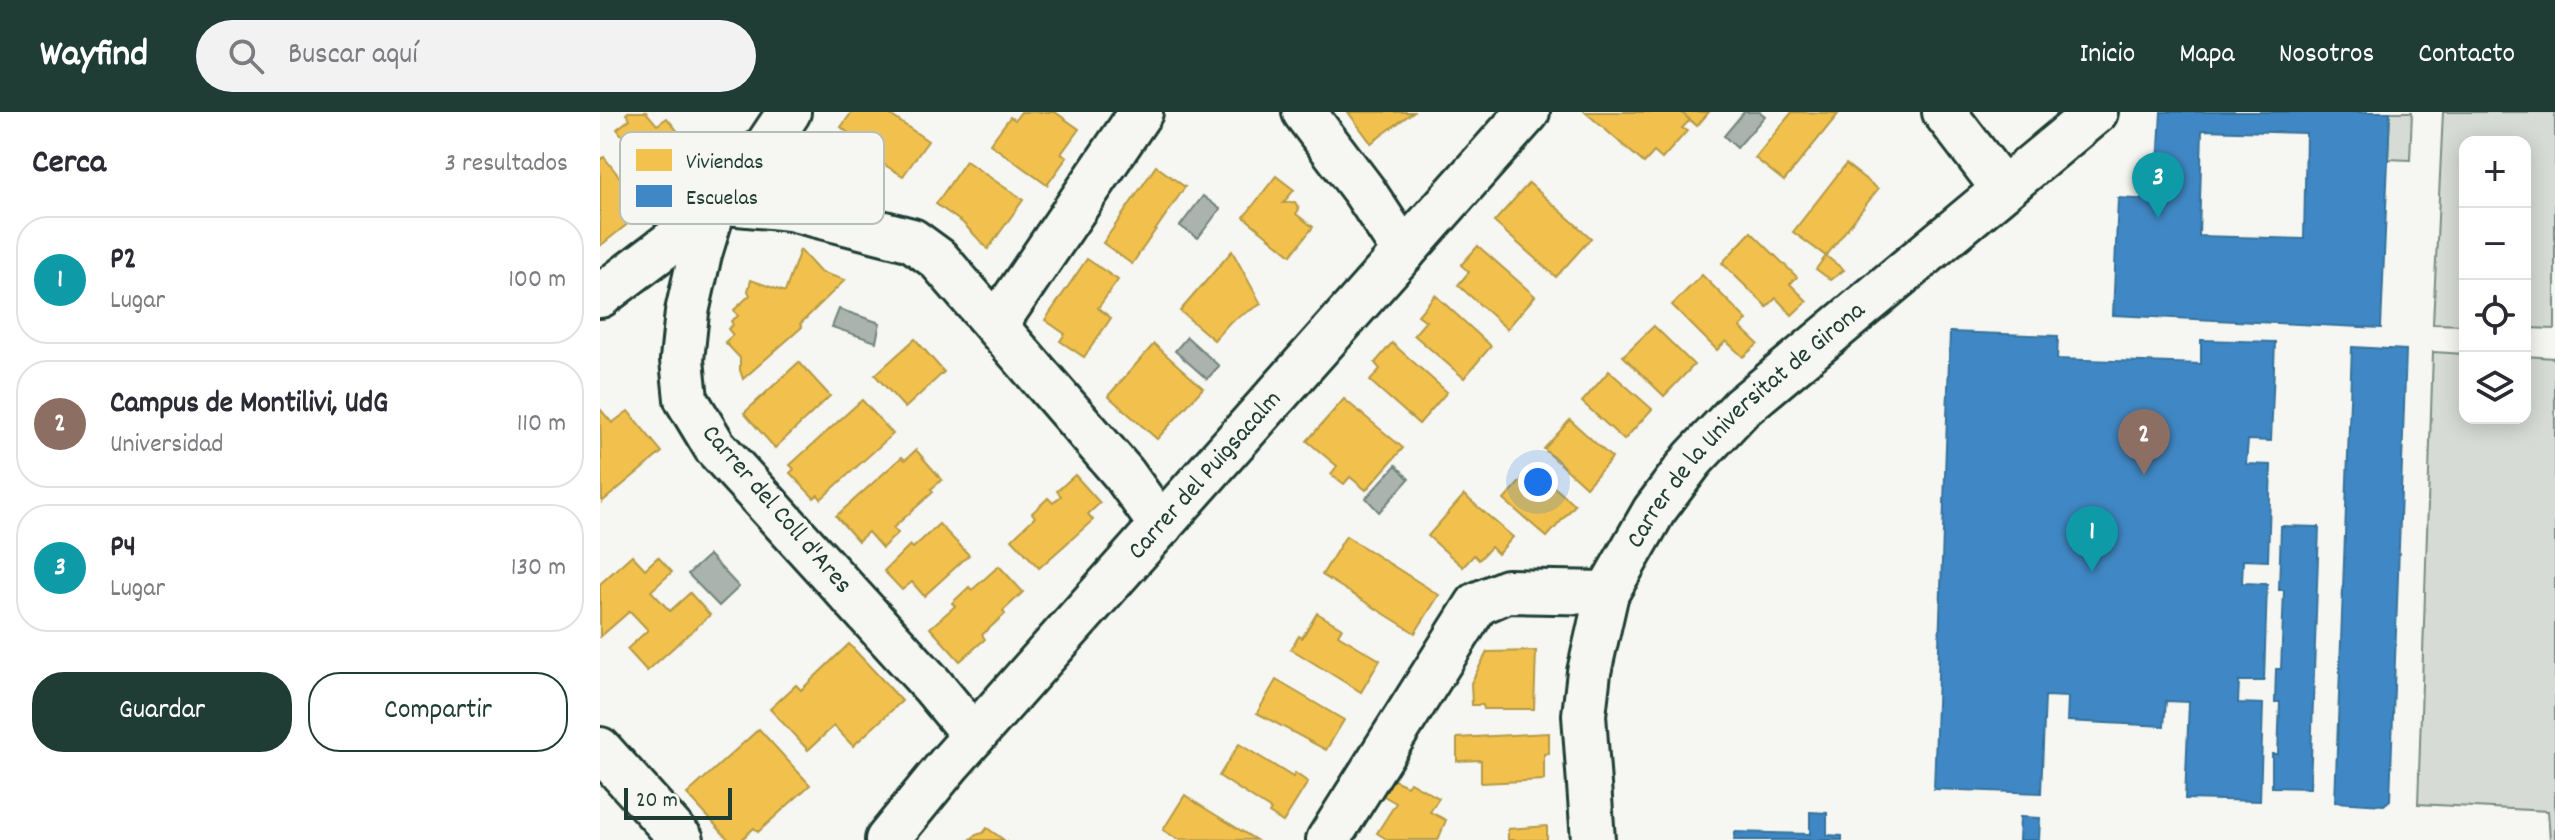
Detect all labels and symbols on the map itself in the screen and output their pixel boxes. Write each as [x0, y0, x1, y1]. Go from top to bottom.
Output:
legend [620, 132, 884, 224]
text: Viviendas [686, 148, 764, 179]
pin: 3 [2132, 152, 2184, 218]
text: Escuelas [686, 184, 758, 215]
street label: Carrer de la Universitat de Girona [1618, 293, 1874, 555]
street label: Carrer del Puigsacalm [1120, 382, 1291, 569]
pin: 2 [2118, 409, 2170, 475]
street label: Carrer del Coll d'Ares [692, 417, 860, 603]
your location [1518, 462, 1558, 502]
pin: 1 [2066, 506, 2118, 572]
scale bar [624, 784, 732, 820]

